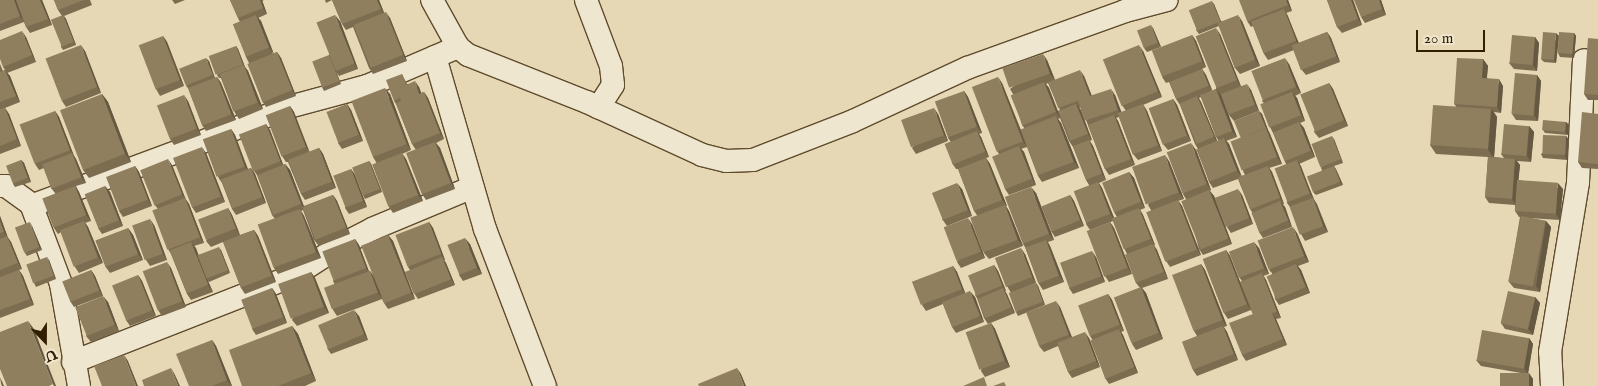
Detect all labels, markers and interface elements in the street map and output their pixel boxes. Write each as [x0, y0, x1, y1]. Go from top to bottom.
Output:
scale bar [1418, 20, 1487, 52]
text: 20 m [1424, 29, 1453, 48]
north arrow [20, 316, 70, 366]
text: U [42, 344, 59, 365]

